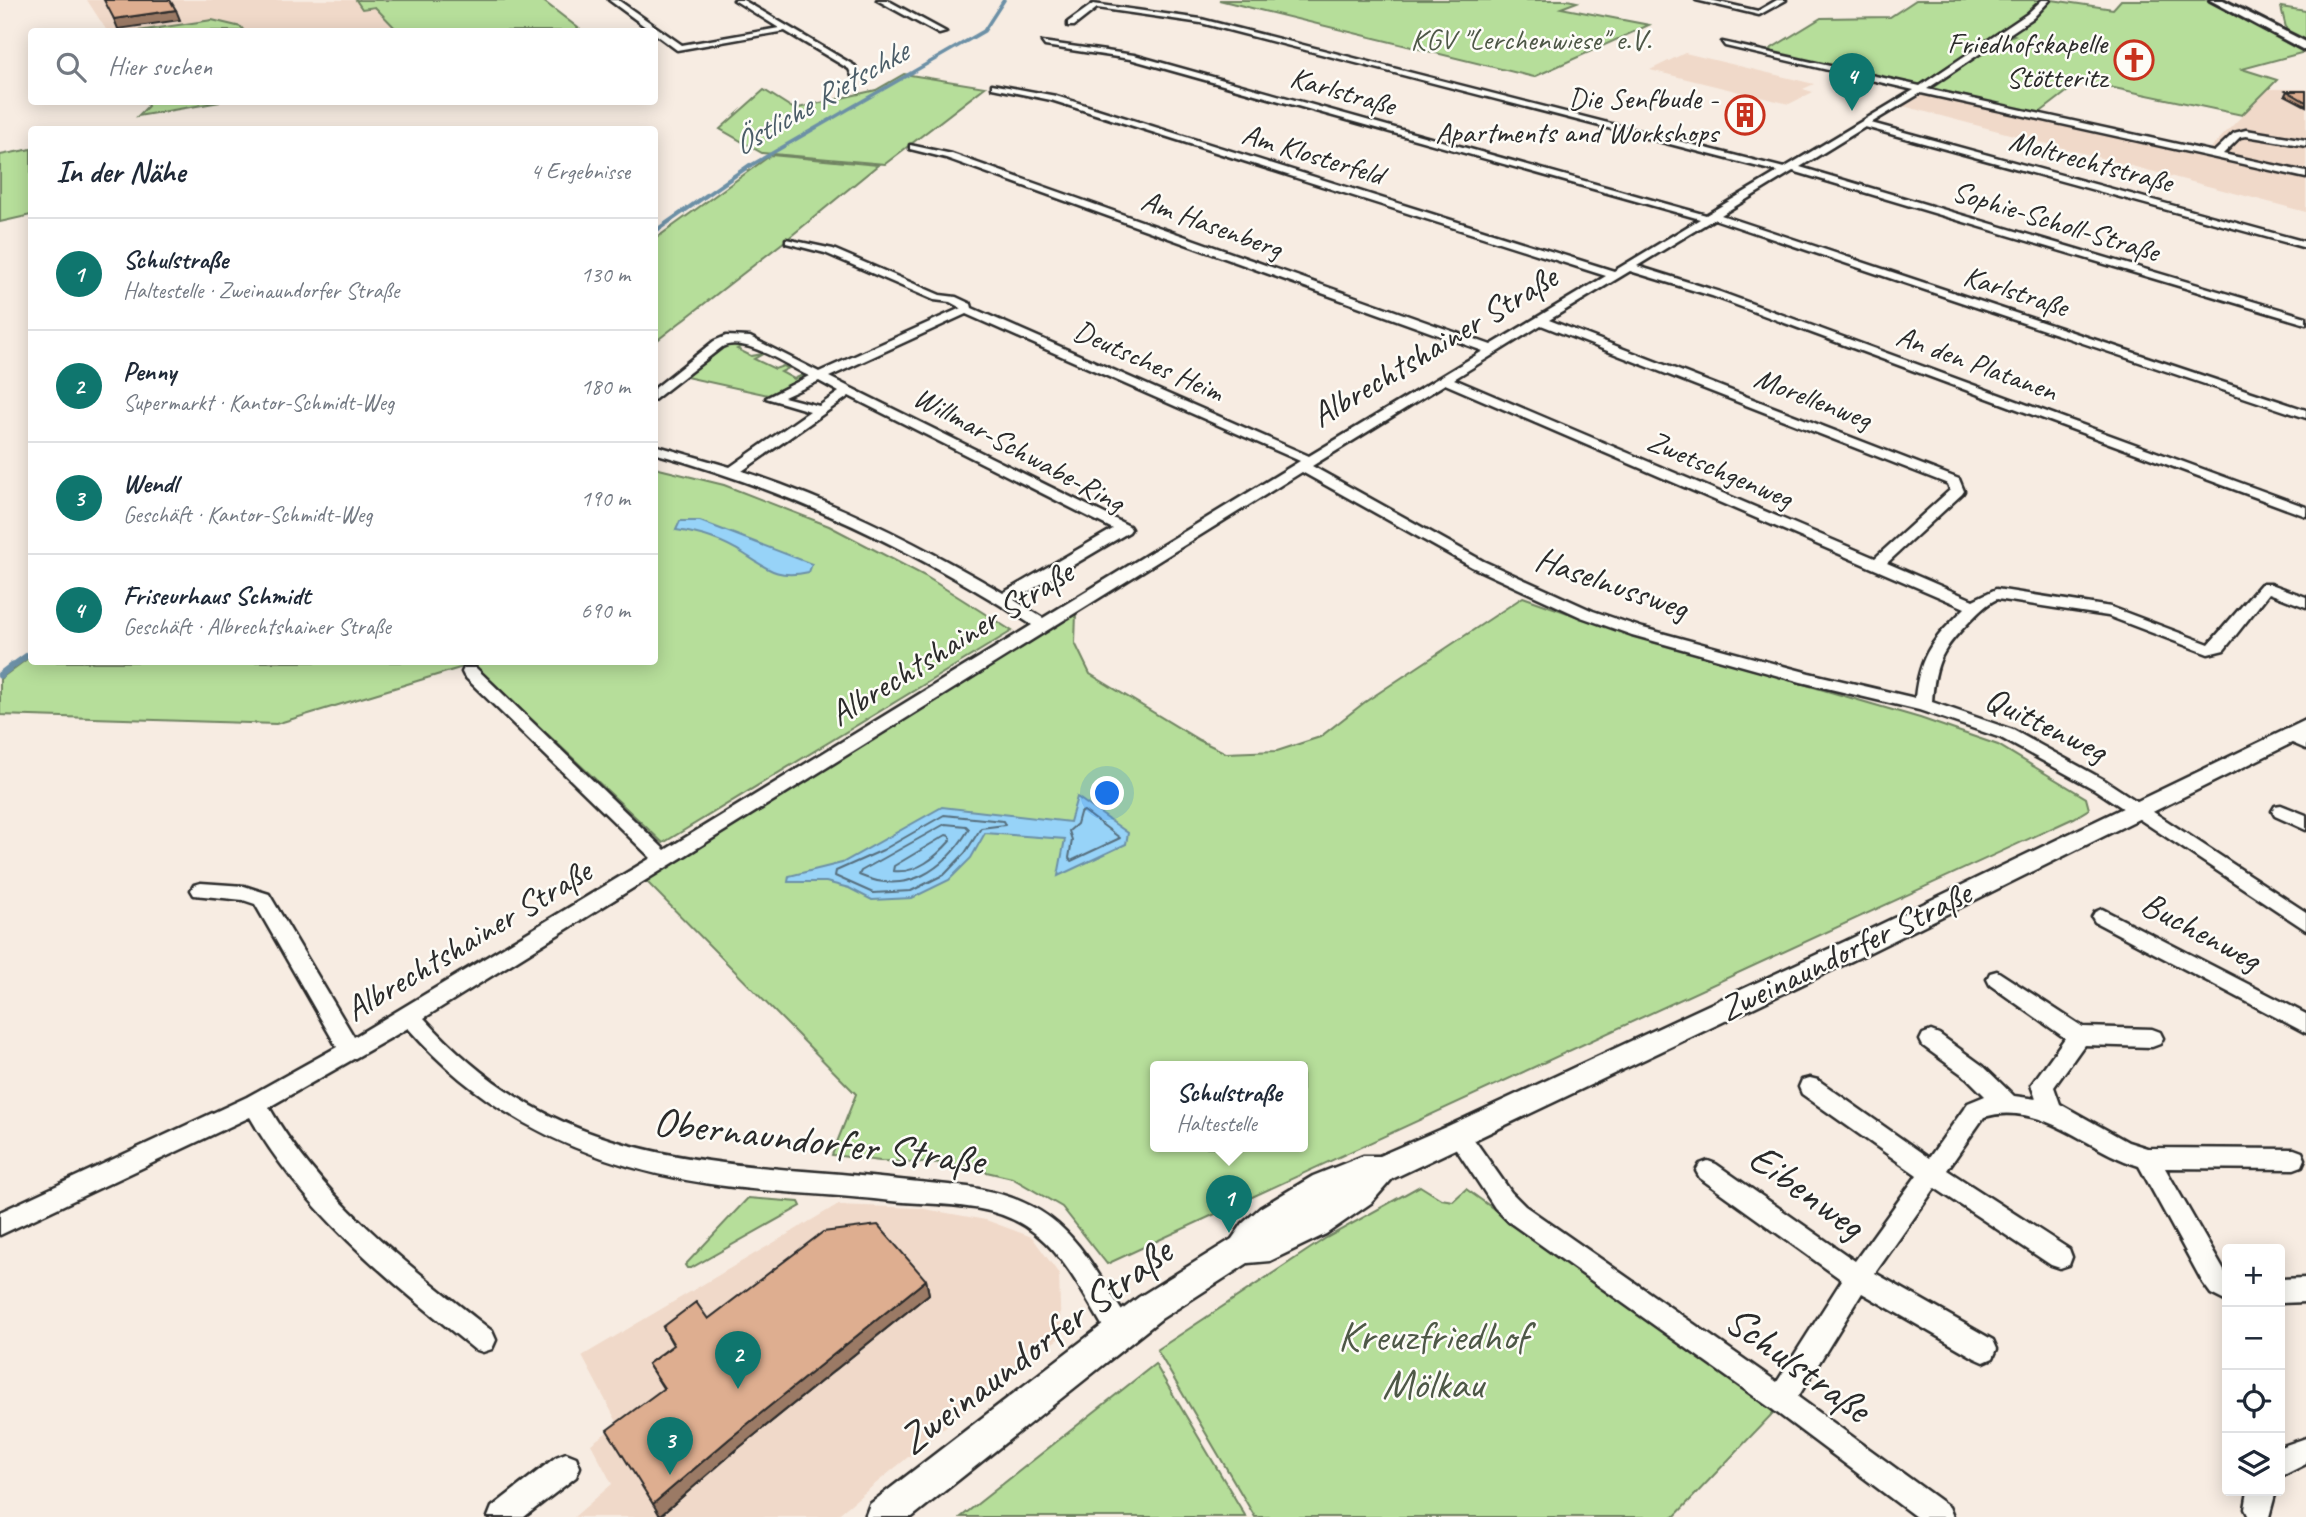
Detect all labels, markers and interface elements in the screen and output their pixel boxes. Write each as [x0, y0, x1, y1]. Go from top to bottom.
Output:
park label: KGV "Lerchenwiese" e.V. [1411, 20, 1652, 58]
place label: Friedhofskapelle Stötteritz [1947, 24, 2110, 96]
search box [28, 28, 658, 105]
water label: Östliche Rietschke [725, 29, 919, 165]
church icon: Friedhofskapelle Stötteritz [2113, 39, 2155, 81]
icon: search [52, 48, 90, 86]
text: Hier suchen [108, 50, 212, 83]
pin: 4 [1829, 53, 1875, 111]
street label: Karlstraße [1286, 58, 1402, 125]
place label: Die Senfbude - Apartments and Workshops [1435, 79, 1721, 151]
building icon: Die Senfbude - Apartments and Workshops [1724, 94, 1766, 136]
street label: Am Klosterfeld [1238, 115, 1392, 195]
street label: Moltrechtstraße [2005, 121, 2179, 202]
text: In der Nähe [56, 153, 185, 191]
text: 4 Ergebnisse [530, 157, 630, 186]
street label: Sophie-Scholl-Straße [1948, 171, 2166, 271]
street label: Am Hasenberg [1137, 181, 1290, 268]
text: Schulstraße [123, 243, 228, 276]
street label: Albrechtshainer Straße [1303, 253, 1568, 437]
street label: Karlstraße [1959, 256, 2075, 326]
text: 1 [74, 260, 84, 289]
text: 130 m [581, 260, 630, 289]
text: Haltestelle · Zweinaundorfer Straße [123, 276, 399, 305]
street label: Deutsches Heim [1068, 311, 1231, 411]
street label: An den Platanen [1892, 316, 2064, 410]
text: Penny [123, 355, 176, 388]
street label: Morellenweg [1749, 358, 1879, 438]
text: 2 [74, 372, 84, 401]
text: 180 m [581, 372, 630, 401]
street label: Willmar-Schwabe-Ring [907, 378, 1133, 522]
text: Supermarkt · Kantor-Schmidt-Weg [123, 388, 394, 417]
street label: Zwetschgenweg [1642, 421, 1800, 517]
text: Wendl [123, 467, 178, 500]
text: 3 [74, 484, 84, 513]
text: 190 m [581, 484, 630, 513]
text: Geschäft · Kantor-Schmidt-Weg [123, 500, 372, 529]
street label: Haselnussweg [1530, 536, 1696, 631]
street label: Albrechtshainer Straße [820, 548, 1084, 736]
text: Friseurhaus Schmidt [123, 579, 310, 612]
text: 4 [74, 596, 84, 625]
text: 690 m [581, 596, 630, 625]
text: Geschäft · Albrechtshainer Straße [123, 612, 391, 641]
street label: Quittenweg [1978, 675, 2116, 774]
your location [1090, 776, 1124, 810]
street label: Albrechtshainer Straße [337, 847, 602, 1031]
street label: Zweinaundorfer Straße [1712, 869, 1981, 1031]
street label: Buchenweg [2134, 881, 2271, 982]
popup [1150, 1061, 1308, 1152]
text: Schulstraße [1177, 1076, 1281, 1109]
street label: Obernaundorfer Straße [651, 1094, 991, 1188]
text: Haltestelle [1177, 1109, 1257, 1138]
street label: Eibenweg [1738, 1131, 1877, 1252]
pin: 1 [1206, 1175, 1252, 1233]
street label: Zweinaundorfer Straße [887, 1224, 1185, 1466]
map controls [2222, 1244, 2285, 1496]
button: + [2222, 1244, 2285, 1307]
street label: Schulstraße [1715, 1294, 1884, 1436]
button: − [2222, 1307, 2285, 1370]
park label: Kreuzfriedhof Mölkau [1338, 1310, 1537, 1411]
pin: 2 [715, 1331, 761, 1389]
button: locate [2222, 1370, 2285, 1433]
pin: 3 [647, 1417, 693, 1475]
button: layers [2222, 1433, 2285, 1496]

